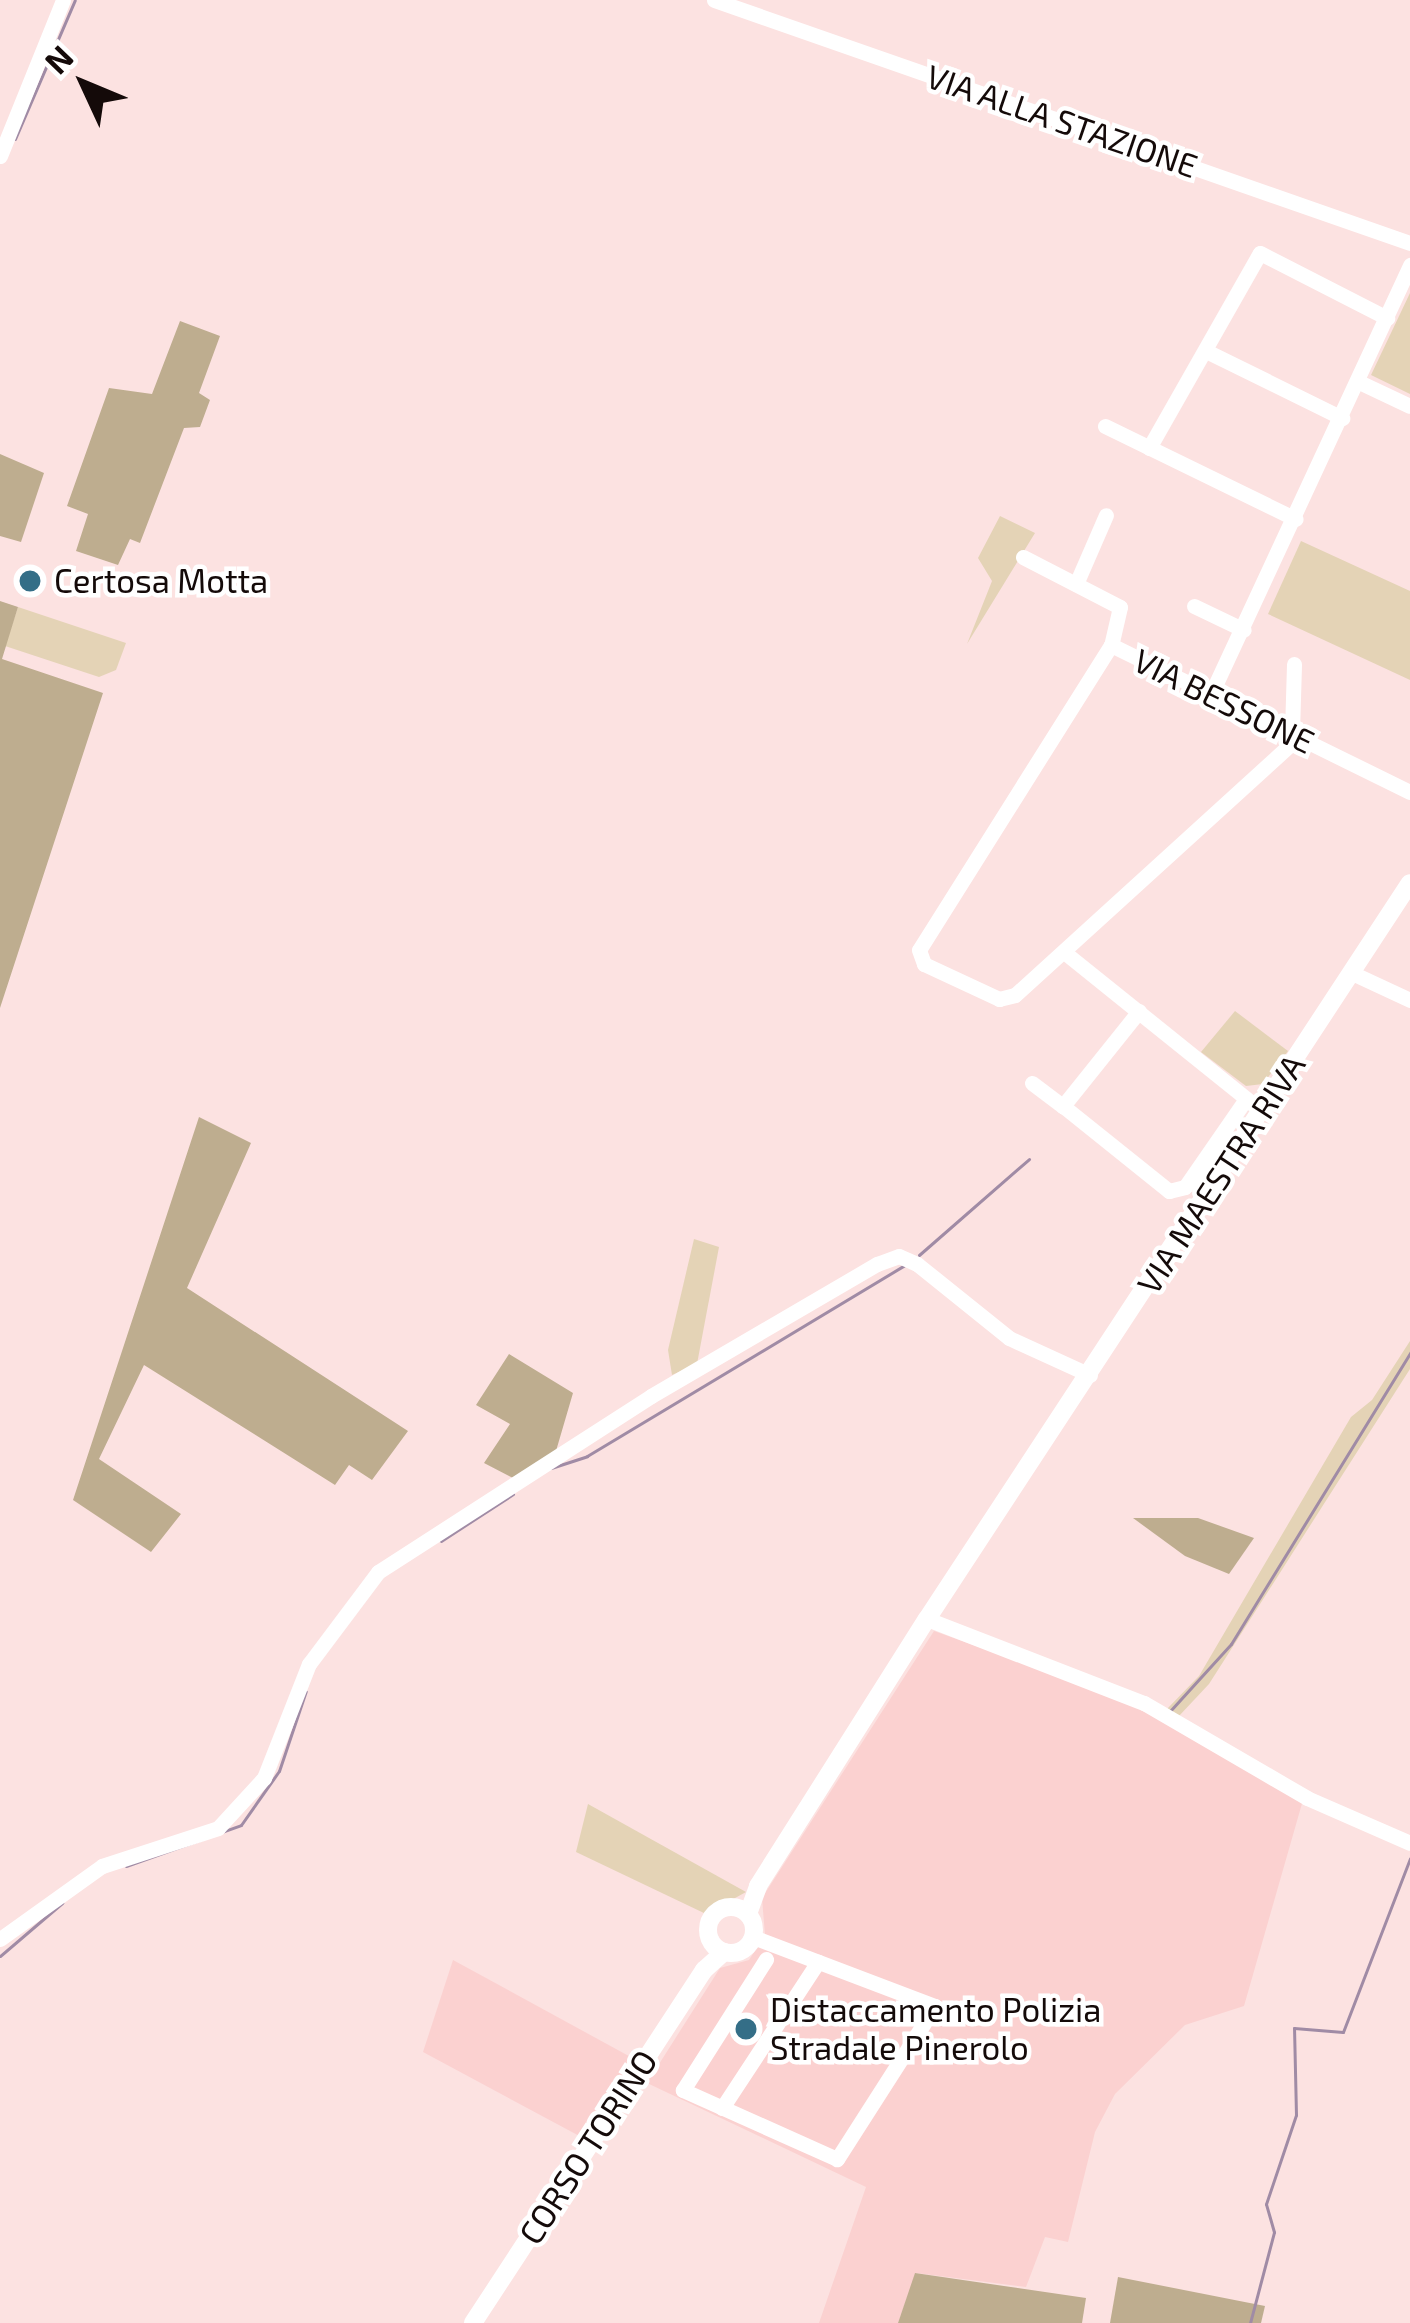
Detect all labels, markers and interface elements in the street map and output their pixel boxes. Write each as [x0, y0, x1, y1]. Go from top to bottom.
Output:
north arrow [24, 24, 144, 144]
text: N [35, 37, 81, 81]
street label: VIA ALLA STAZIONE [920, 56, 1204, 186]
place label: Certosa Motta [54, 561, 268, 601]
marker: Certosa Motta [17, 568, 43, 594]
street label: VIA BESSONE [1127, 640, 1321, 762]
street label: VIA MAESTRA RIVA [1128, 1046, 1314, 1302]
place label: Distaccamento Polizia Stradale Pinerolo [770, 1990, 1101, 2068]
marker: Distaccamento Polizia Stradale Pinerolo [733, 2016, 759, 2042]
street label: CORSO TORINO [510, 2042, 666, 2252]

